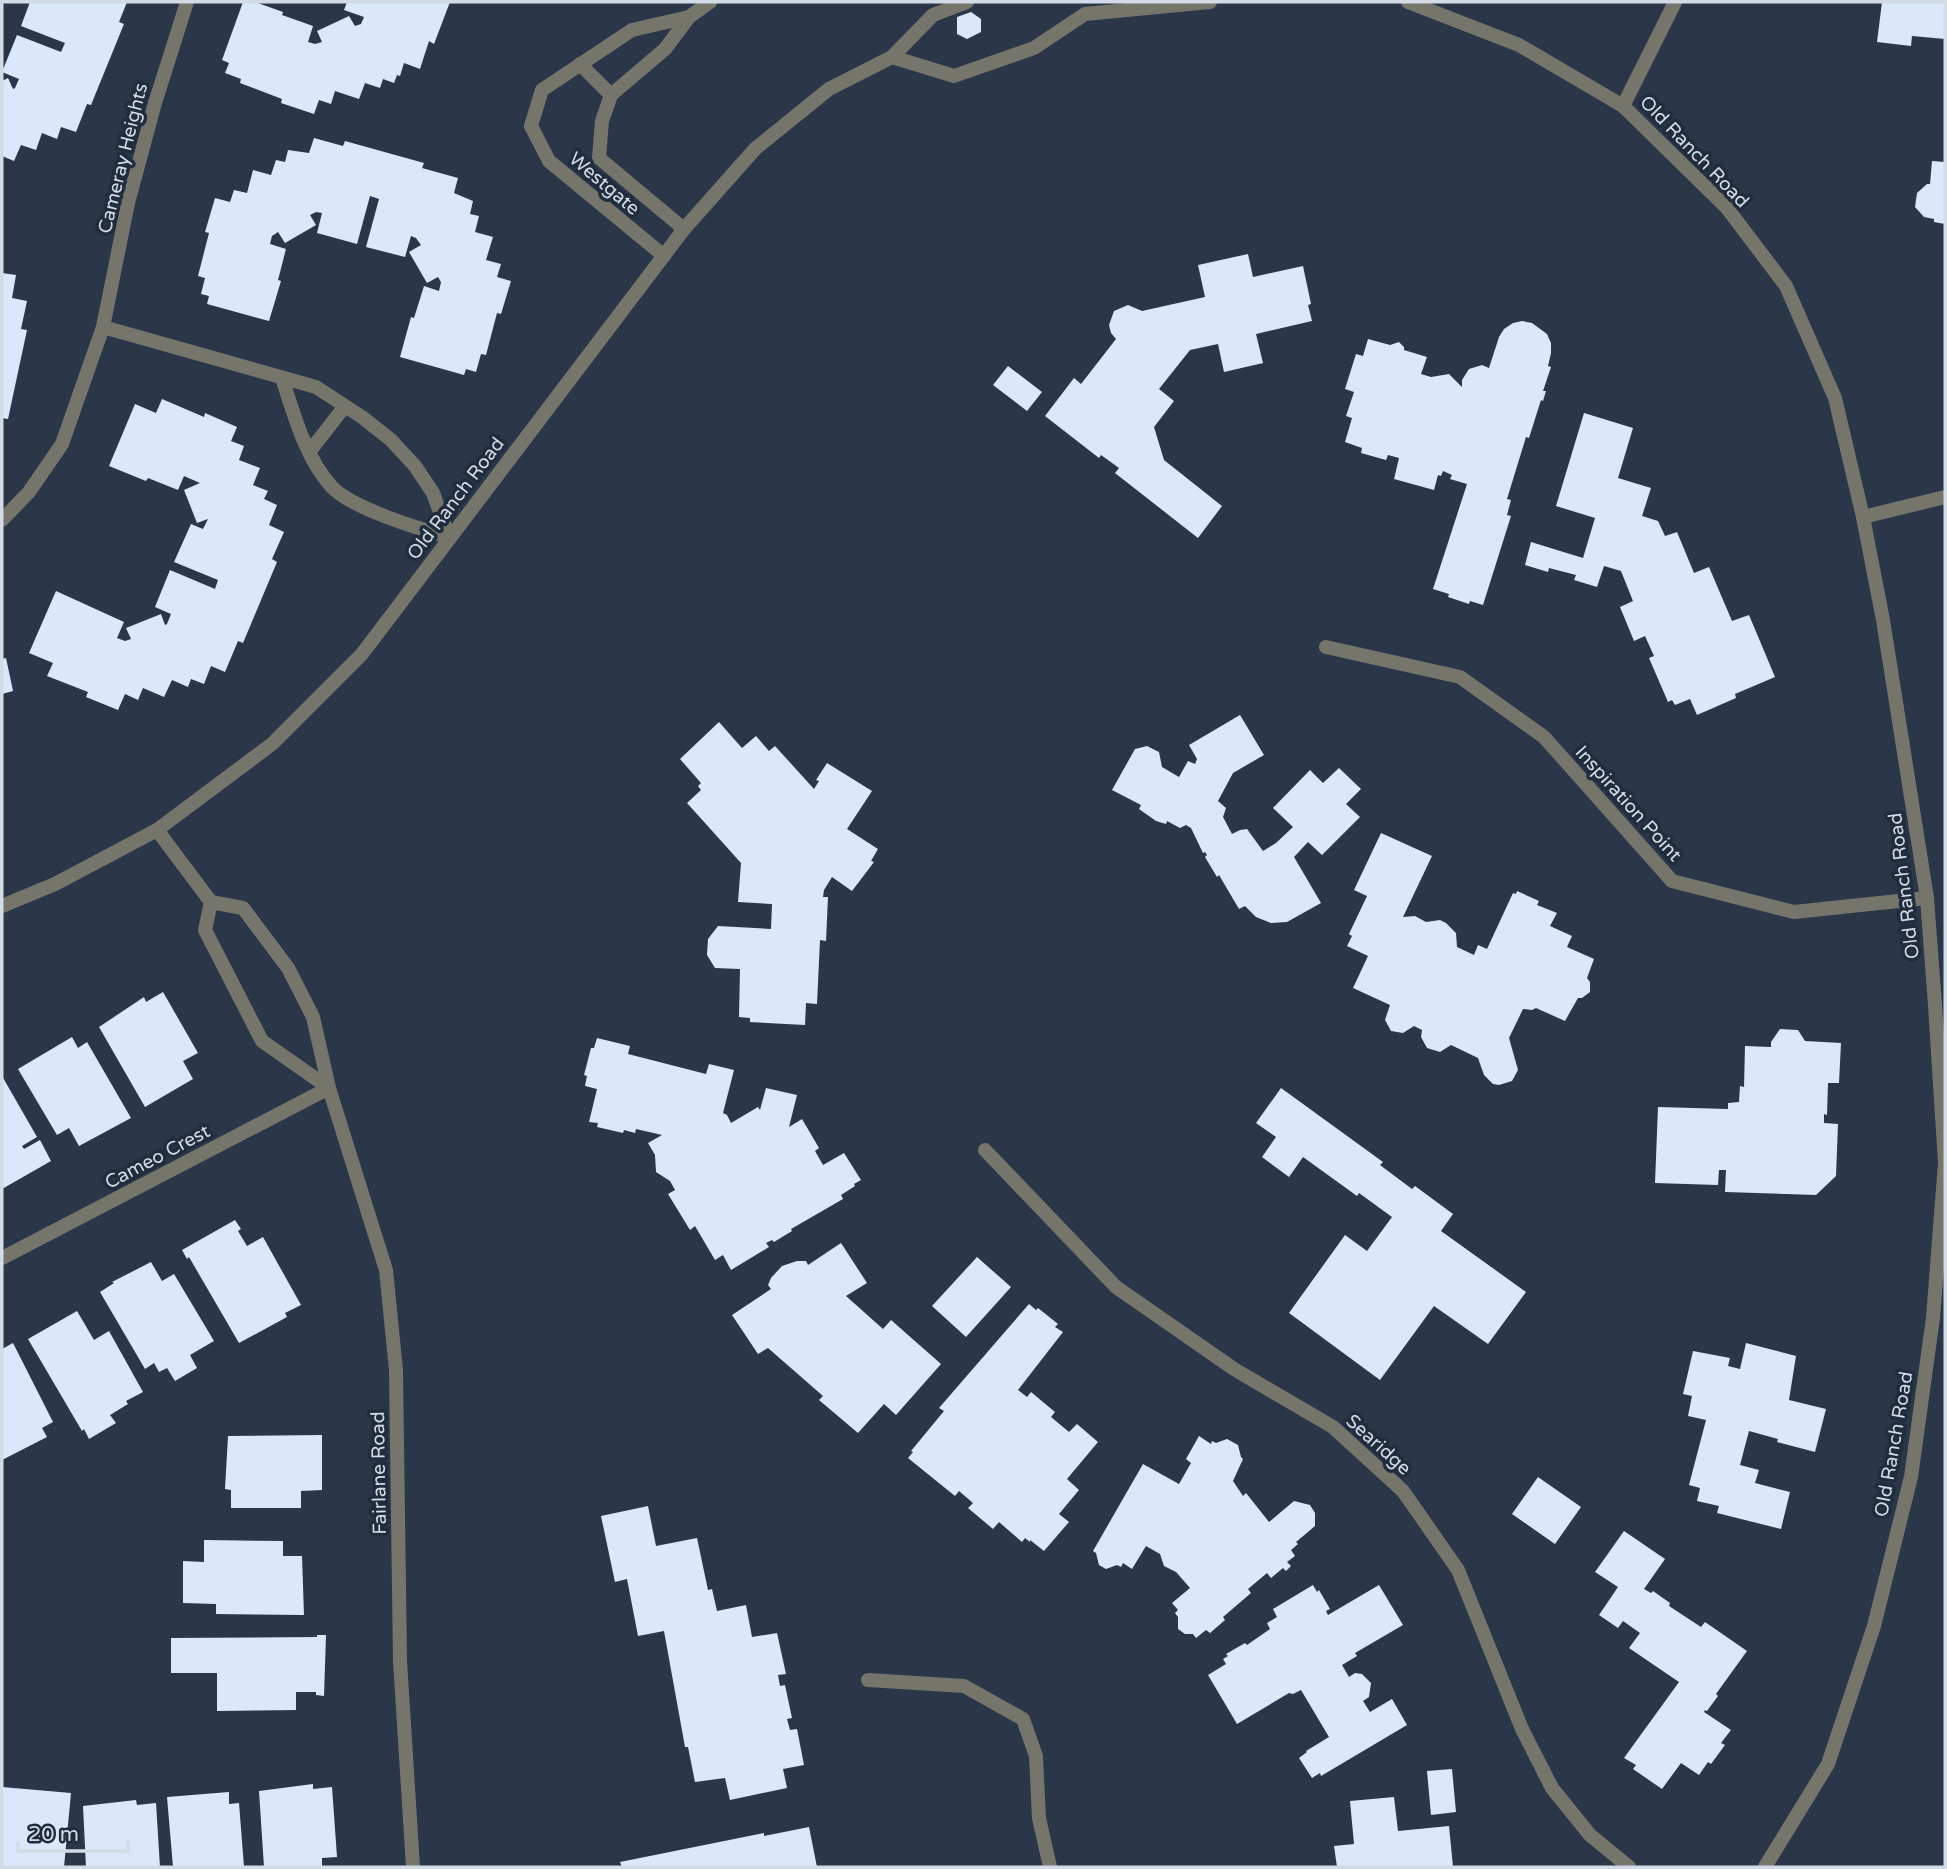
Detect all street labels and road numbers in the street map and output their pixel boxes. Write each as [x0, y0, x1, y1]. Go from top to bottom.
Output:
street label: Cameray Heights [94, 81, 152, 236]
street label: Old Ranch Road [1635, 91, 1753, 212]
street label: Westgate [564, 148, 644, 220]
street label: Old Ranch Road [403, 433, 509, 564]
street label: Inspiration Point [1571, 741, 1686, 866]
street label: Old Ranch Road [1884, 812, 1924, 960]
street label: Cameo Crest [101, 1120, 214, 1194]
street label: Old Ranch Road [1870, 1370, 1918, 1519]
street label: Searidge [1341, 1410, 1415, 1480]
street label: Fairlane Road [367, 1411, 391, 1535]

